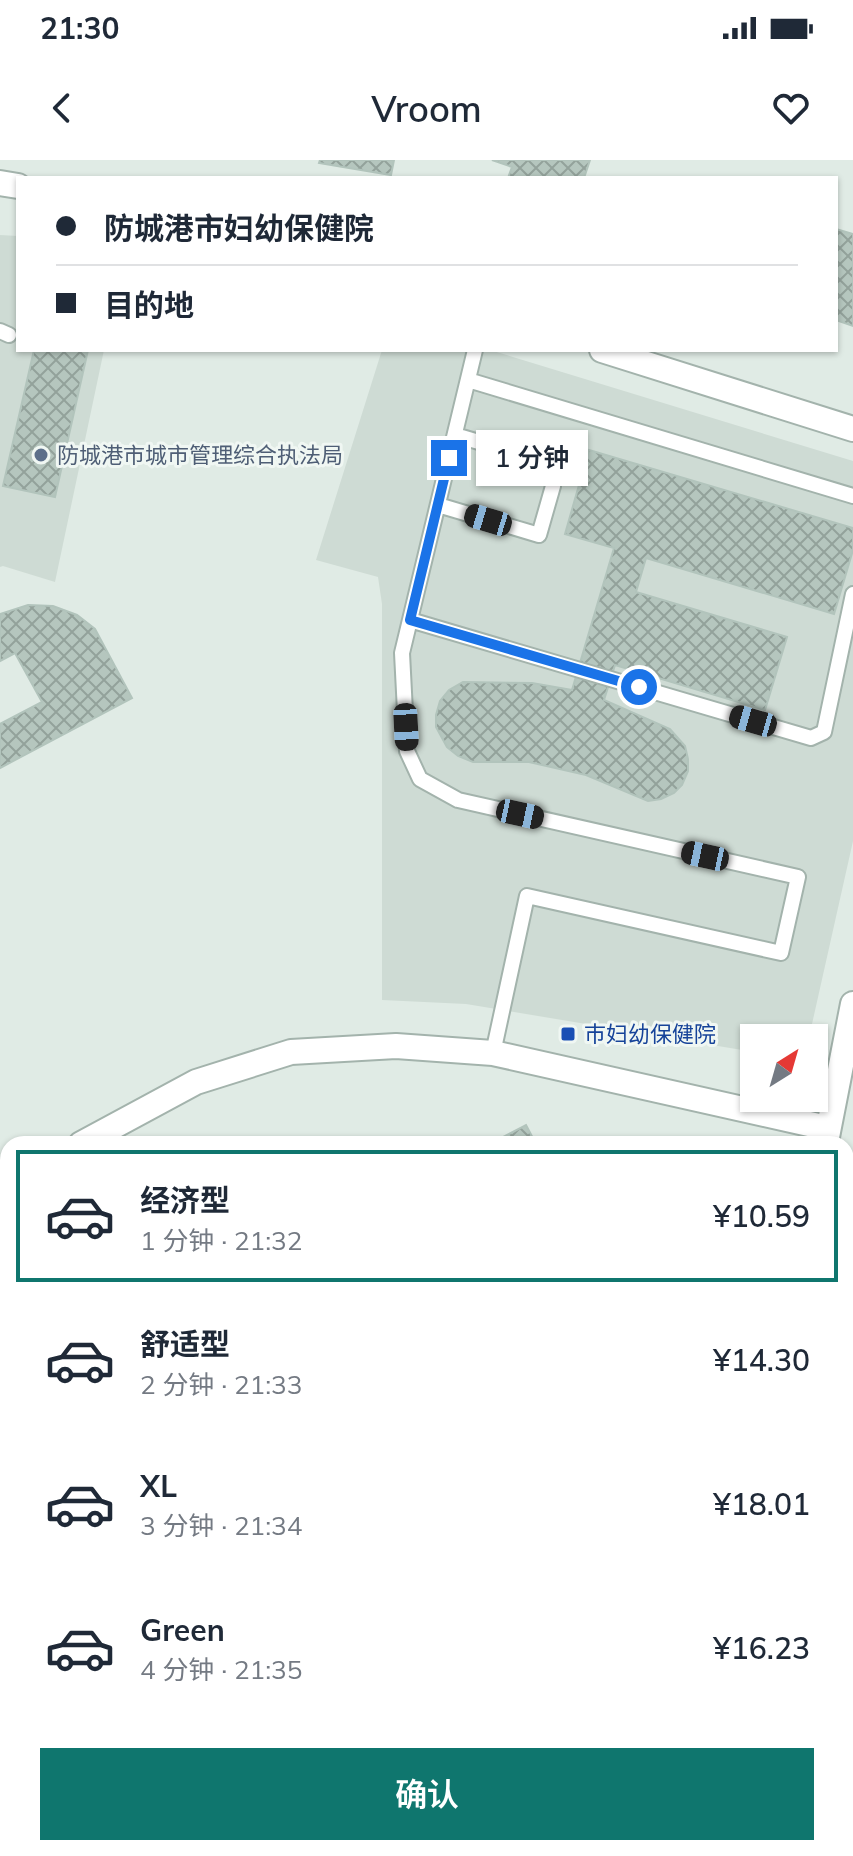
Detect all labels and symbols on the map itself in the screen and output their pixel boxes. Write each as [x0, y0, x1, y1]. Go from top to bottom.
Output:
callout: 1 分钟 [477, 430, 589, 486]
route end [431, 440, 467, 476]
place label: 防城港市城市管理综合执法局 [57, 441, 343, 469]
marker: 防城港市城市管理综合执法局 [32, 446, 50, 464]
car [462, 502, 514, 538]
route start [621, 669, 657, 705]
car [393, 702, 419, 752]
car [727, 703, 779, 739]
car [494, 797, 546, 831]
car [679, 839, 731, 873]
place label: 巿妇幼保健院 [584, 1020, 716, 1048]
north arrow [740, 1024, 828, 1112]
marker: 巿妇幼保健院 [559, 1025, 577, 1043]

